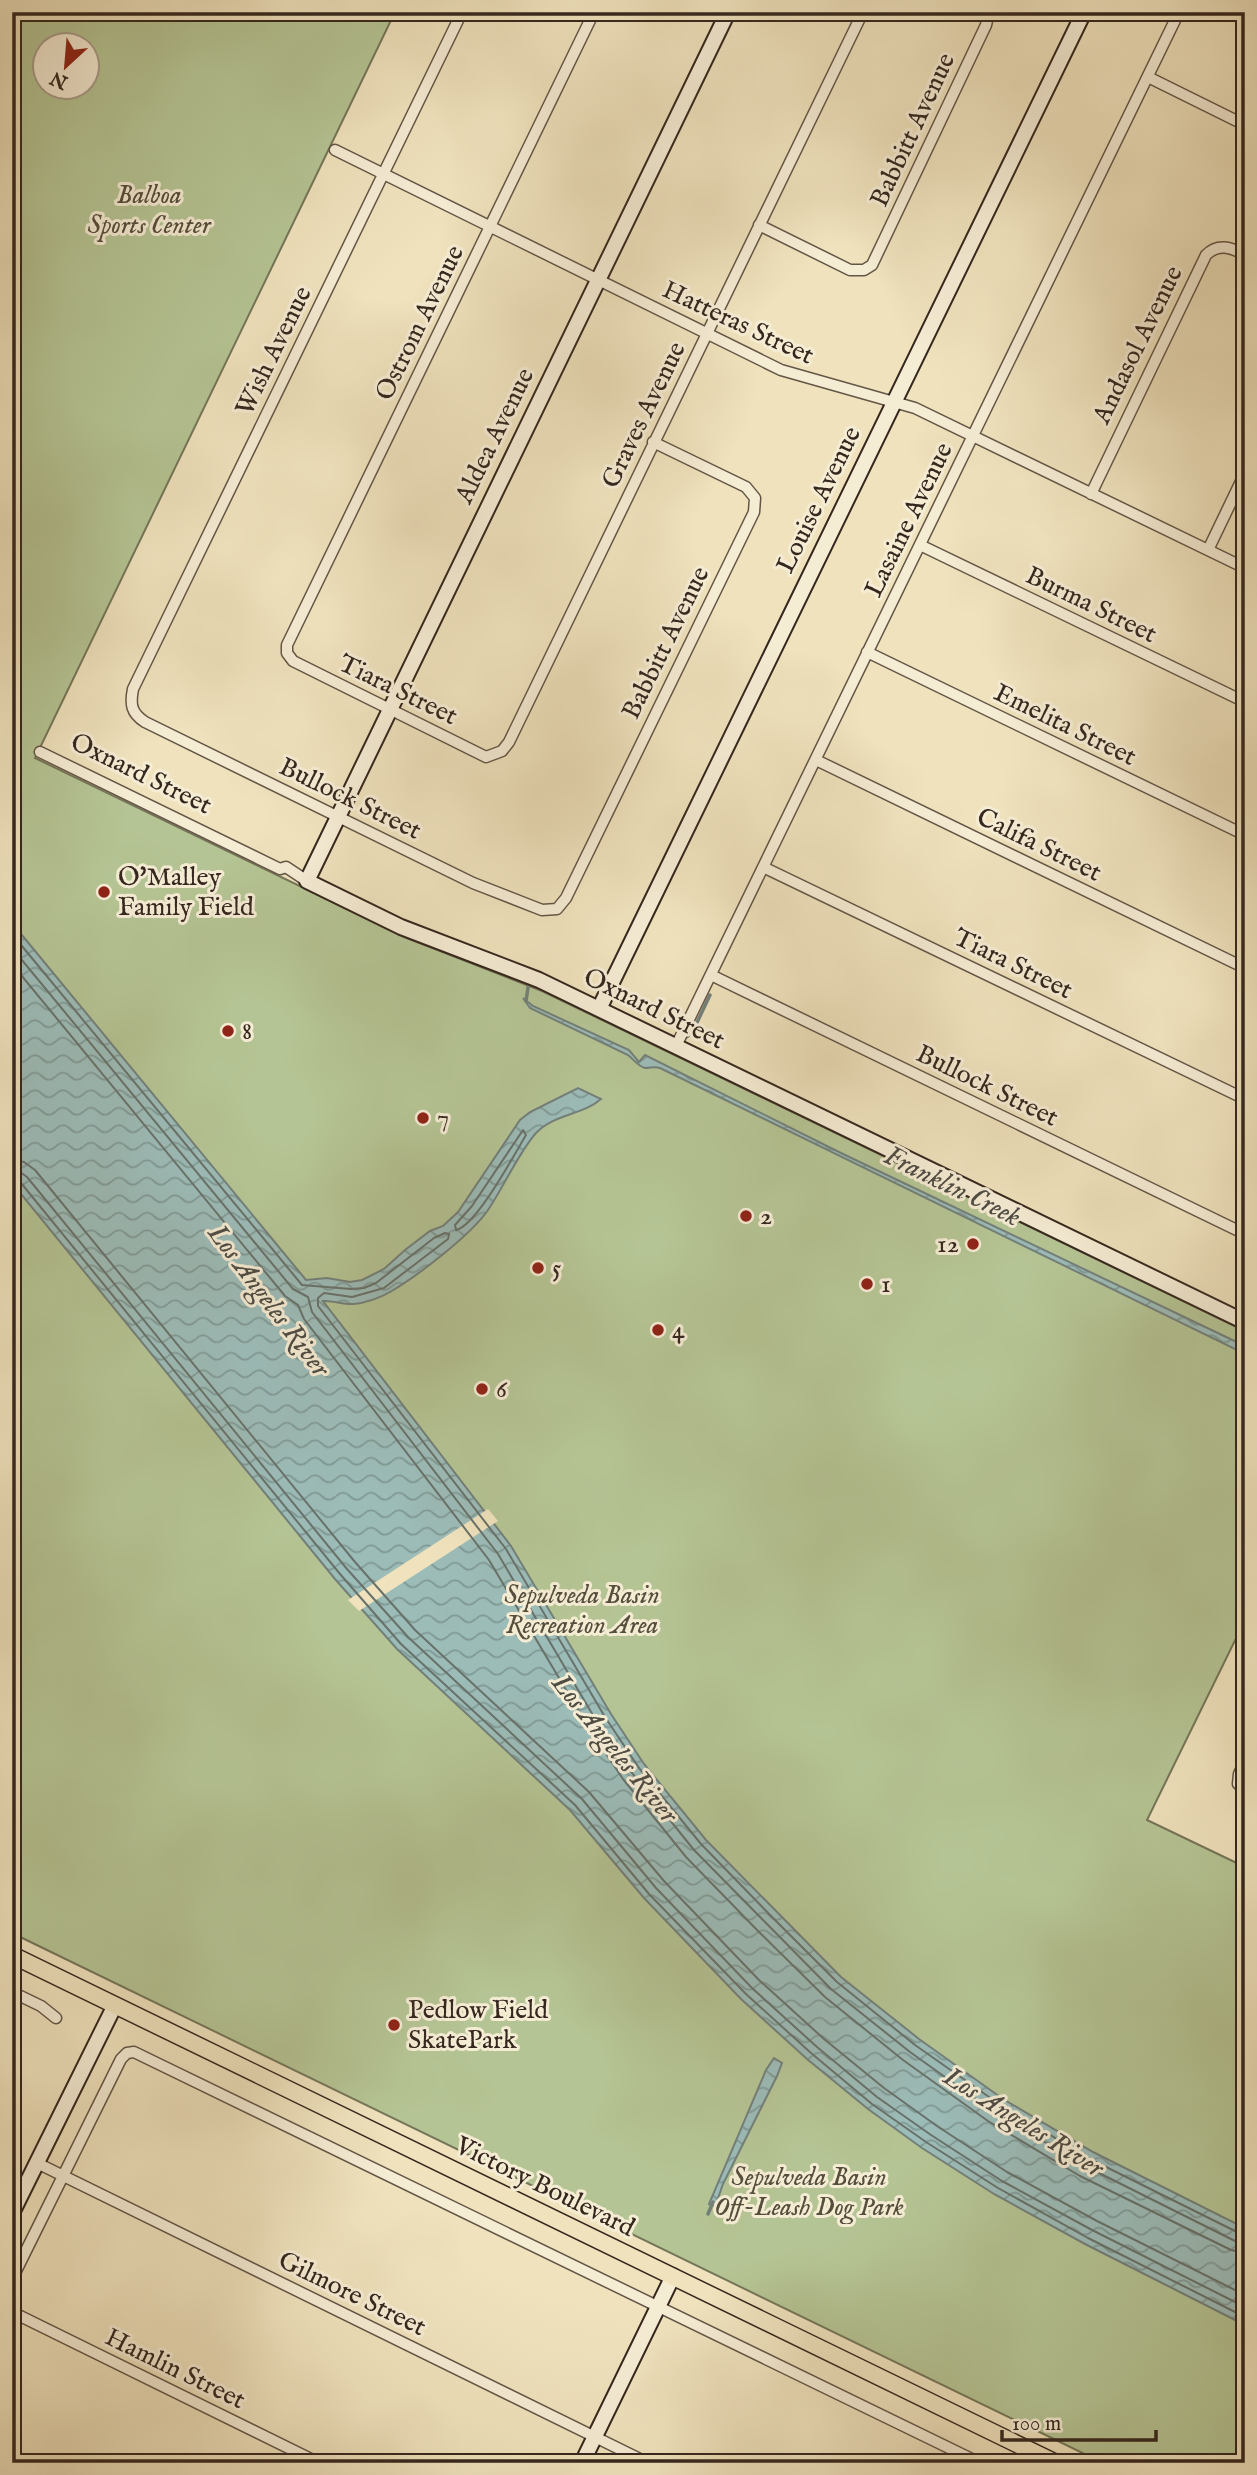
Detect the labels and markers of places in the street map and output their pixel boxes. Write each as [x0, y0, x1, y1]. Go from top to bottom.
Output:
place label: O'Malley Family Field [118, 861, 254, 924]
marker: O'Malley Family Field [96, 884, 112, 900]
place label: 8 [242, 1015, 252, 1048]
marker: 8 [220, 1023, 236, 1039]
place label: 7 [437, 1102, 449, 1135]
marker: 7 [415, 1110, 431, 1126]
place label: 2 [760, 1200, 772, 1233]
marker: 2 [738, 1208, 754, 1224]
place label: 12 [937, 1228, 959, 1261]
marker: 12 [965, 1236, 981, 1252]
place label: 5 [552, 1252, 561, 1285]
marker: 5 [530, 1260, 546, 1276]
place label: 1 [881, 1268, 891, 1301]
marker: 1 [859, 1276, 875, 1292]
place label: 4 [672, 1314, 685, 1347]
marker: 4 [650, 1322, 666, 1338]
place label: 6 [496, 1373, 508, 1406]
marker: 6 [474, 1381, 490, 1397]
place label: Pedlow Field SkatePark [408, 1994, 548, 2057]
marker: Pedlow Field SkatePark [386, 2017, 402, 2033]

